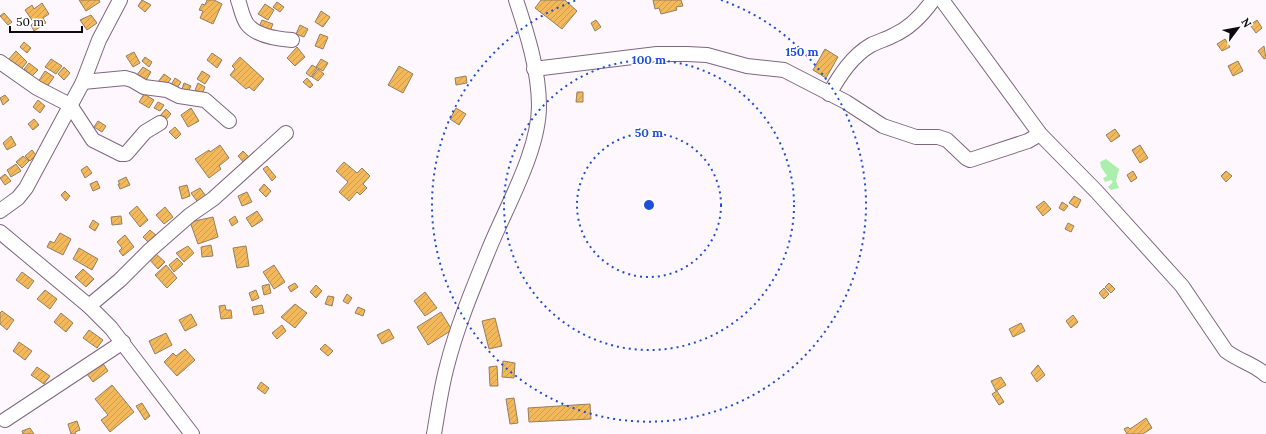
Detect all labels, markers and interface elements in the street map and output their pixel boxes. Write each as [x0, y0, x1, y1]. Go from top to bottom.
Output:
scale bar [10, 8, 82, 34]
north arrow [1218, 8, 1258, 48]
text: 50 m [16, 14, 44, 29]
text: N [1238, 15, 1255, 30]
text: 150 m [785, 44, 819, 59]
text: 100 m [632, 52, 666, 67]
text: 50 m [635, 125, 663, 140]
centre of rings [642, 198, 656, 212]

